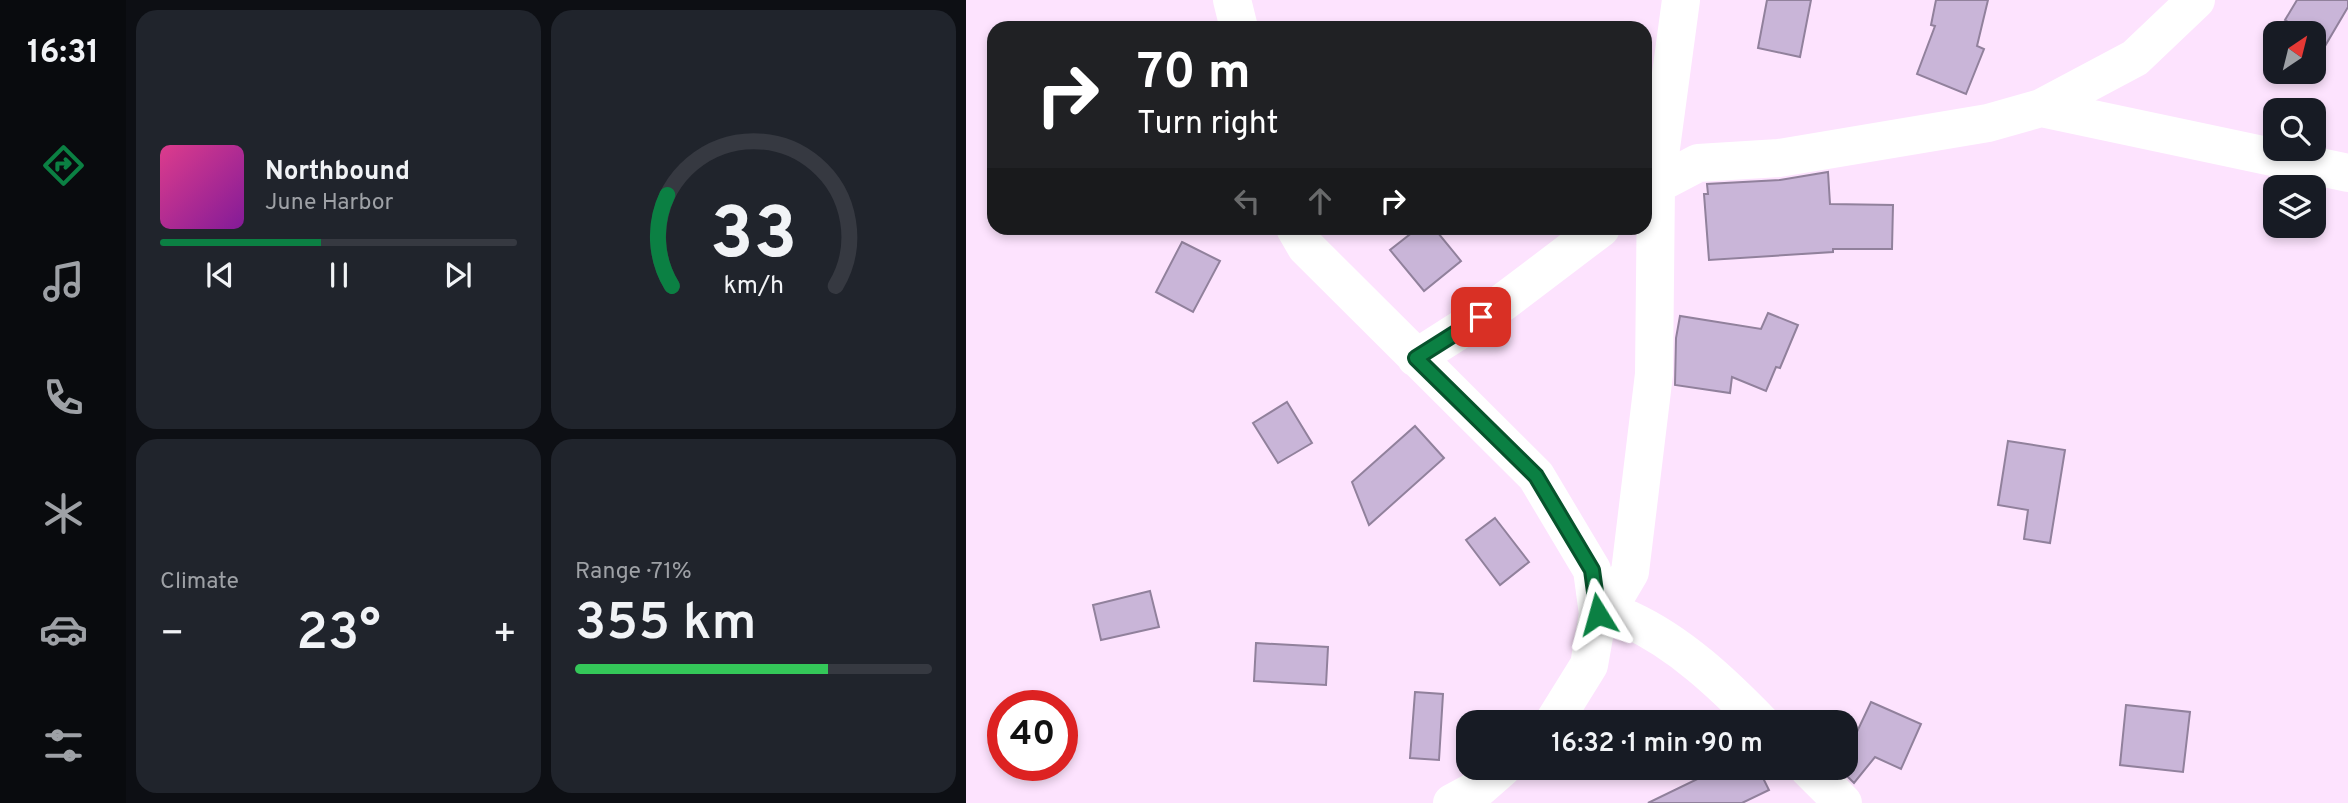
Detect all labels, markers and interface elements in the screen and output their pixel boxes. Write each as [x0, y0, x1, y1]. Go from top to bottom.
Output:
north arrow [2263, 21, 2326, 84]
map controls [2263, 21, 2326, 238]
text: 16:31 [27, 34, 99, 74]
text: 70 m [1137, 44, 1251, 106]
icon: right [1022, 49, 1113, 140]
button: search [2263, 98, 2326, 161]
text: Turn right [1137, 105, 1279, 145]
icon: directions [39, 141, 88, 190]
text: Northbound [265, 156, 410, 189]
button: layers [2263, 175, 2326, 238]
icon: left [1228, 182, 1266, 220]
icon: ahead [1301, 182, 1339, 220]
icon: right [1374, 182, 1412, 220]
text: June Harbor [265, 189, 393, 218]
text: 33 [710, 192, 797, 284]
icon: previous [201, 256, 239, 294]
icon: pause [320, 256, 358, 294]
icon: next [439, 256, 477, 294]
icon: music [39, 257, 88, 306]
text: km/h [723, 271, 784, 303]
pin [1451, 287, 1511, 347]
icon: arrive [1462, 298, 1500, 336]
icon: phone [39, 373, 88, 422]
icon: climate [39, 489, 88, 538]
text: Range · 71% [575, 558, 692, 587]
text: Climate [160, 568, 239, 597]
position arrow [1561, 577, 1635, 651]
text: 355 km [575, 592, 757, 658]
text: 23° [296, 602, 381, 668]
icon: car [39, 605, 88, 654]
text: − [160, 611, 185, 660]
text: + [492, 611, 517, 660]
speed limit sign: 40 [987, 690, 1078, 781]
icon: filters [39, 721, 88, 770]
text: 16:32 · 1 min · 90 m [1551, 728, 1763, 761]

